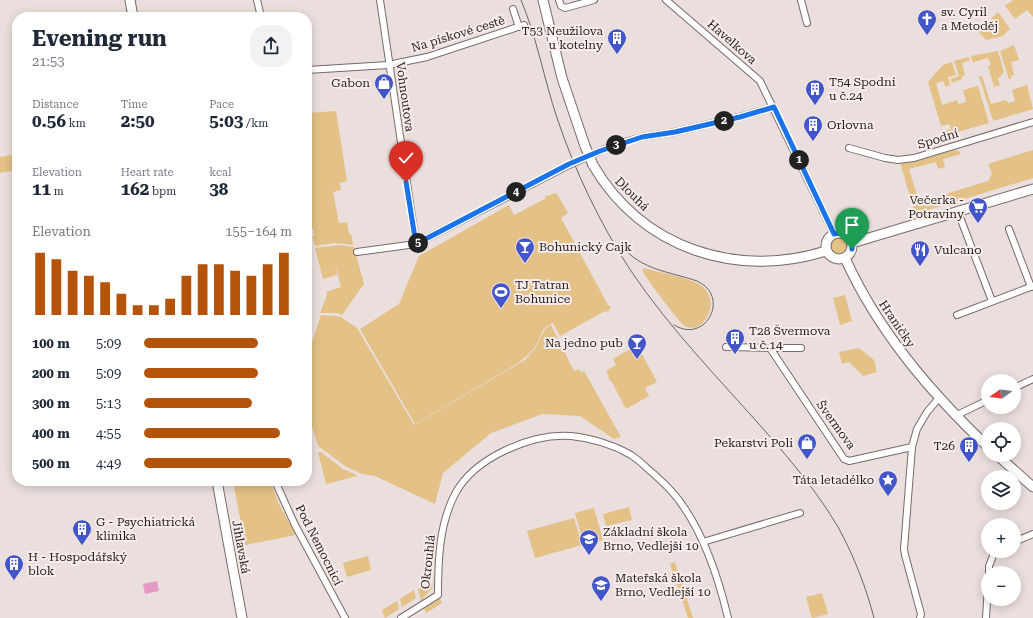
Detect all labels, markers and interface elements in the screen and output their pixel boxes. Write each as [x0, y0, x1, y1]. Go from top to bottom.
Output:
place label: sv. Cyril a Metoděj [941, 5, 998, 33]
church icon: sv. Cyril a Metoděj [916, 8, 938, 36]
street label: Na pískové cestě [410, 13, 507, 55]
street label: Havelkova [705, 17, 760, 67]
place label: T53 Neužilova u kotelny [521, 24, 604, 52]
button: share [250, 25, 292, 67]
text: Evening run [32, 26, 167, 51]
building icon: T53 Neužilova u kotelny [606, 27, 628, 55]
text: 21:53 [32, 54, 64, 69]
street label: Vohnoutova [393, 61, 417, 133]
shop icon: Gabon [373, 72, 395, 100]
place label: T54 Spodní u č.24 [829, 75, 896, 103]
place label: Gabon [331, 76, 370, 90]
building icon: T54 Spodní u č.24 [804, 78, 826, 106]
text: Distance [32, 98, 79, 111]
text: Time [121, 98, 148, 111]
text: Pace [209, 98, 234, 111]
text: 0.56 [32, 111, 66, 131]
text: 2:50 [121, 111, 155, 131]
text: 5:03 [209, 111, 243, 131]
pin: 2 [714, 111, 734, 131]
text: 2 [721, 114, 727, 127]
building icon: Orlovna [802, 114, 824, 142]
text: km [66, 117, 86, 130]
text: /km [243, 117, 268, 130]
place label: Orlovna [827, 118, 874, 132]
street label: Spodní [916, 126, 960, 152]
pin: 3 [606, 135, 626, 155]
text: 3 [613, 138, 619, 151]
pin [389, 141, 423, 182]
icon: check [395, 147, 417, 169]
pin: 1 [789, 150, 809, 170]
text: 1 [796, 153, 802, 166]
text: Elevation [32, 166, 82, 179]
text: Heart rate [121, 166, 174, 179]
text: kcal [209, 166, 231, 179]
street label: Dlouhá [612, 174, 652, 214]
text: 11 [32, 179, 51, 199]
text: 162 [121, 179, 149, 199]
text: 38 [209, 179, 228, 199]
pin: 4 [506, 182, 526, 202]
text: m [51, 185, 64, 198]
text: bpm [149, 185, 176, 198]
text: 4 [513, 185, 519, 198]
place label: Večerka - Potraviny [908, 193, 965, 221]
supermarket icon: Večerka - Potraviny [967, 196, 989, 224]
pin [835, 208, 869, 249]
icon: arrive [841, 214, 863, 236]
text: Elevation [32, 224, 91, 239]
text: 155–164 m [225, 224, 292, 239]
pin: 5 [408, 233, 428, 253]
text: 5 [415, 236, 421, 249]
bar icon: Bohunický Cajk [514, 236, 536, 264]
restaurant icon: Vulcano [909, 239, 931, 267]
place label: Bohunický Cajk [539, 240, 632, 254]
place label: Vulcano [934, 243, 982, 257]
place label: TJ Tatran Bohunice [515, 278, 571, 306]
sports icon: TJ Tatran Bohunice [490, 281, 512, 309]
street label: Hraničky [876, 298, 918, 351]
place label: T28 Švermova u č.14 [749, 324, 831, 352]
building icon: T28 Švermova u č.14 [724, 327, 746, 355]
bar icon: Na jedno pub [626, 332, 648, 360]
text: 100 m [32, 336, 70, 351]
text: 5:09 [96, 336, 121, 351]
place label: Na jedno pub [545, 336, 623, 350]
text: 200 m [32, 366, 70, 381]
text: 5:09 [96, 366, 121, 381]
north arrow [981, 374, 1021, 414]
map controls [981, 374, 1021, 606]
text: 300 m [32, 396, 70, 411]
text: 5:13 [96, 396, 121, 411]
street label: Švermova [814, 398, 859, 453]
button: locate [981, 422, 1021, 462]
text: 400 m [32, 426, 70, 441]
text: 4:55 [96, 426, 121, 441]
shop icon: Pekarstvi Poli [796, 432, 818, 460]
building icon: T26 [958, 435, 980, 463]
place label: Pekarstvi Poli [714, 436, 793, 450]
place label: T26 [934, 439, 955, 453]
text: 500 m [32, 456, 70, 471]
text: 4:49 [96, 456, 121, 471]
place icon: Táta letadélko [877, 469, 899, 497]
button: layers [981, 470, 1021, 510]
place label: Táta letadélko [793, 473, 874, 487]
street label: Pod Nemocnicí [293, 502, 345, 588]
place label: G - Psychiatrická klinika [96, 515, 196, 543]
building icon: G - Psychiatrická klinika [71, 518, 93, 546]
button: + [981, 518, 1021, 558]
street label: Jihlavská [229, 519, 253, 575]
place label: Základní škola Brno, Vedlejší 10 [603, 525, 699, 553]
school or university icon: Základní škola Brno, Vedlejší 10 [578, 528, 600, 556]
street label: Okrouhlá [418, 534, 438, 590]
place label: H - Hospodářský blok [28, 550, 128, 578]
building icon: H - Hospodářský blok [3, 553, 25, 581]
button: − [981, 566, 1021, 606]
place label: Mateřská škola Brno, Vedlejší 10 [615, 571, 711, 599]
school or university icon: Mateřská škola Brno, Vedlejší 10 [590, 574, 612, 602]

